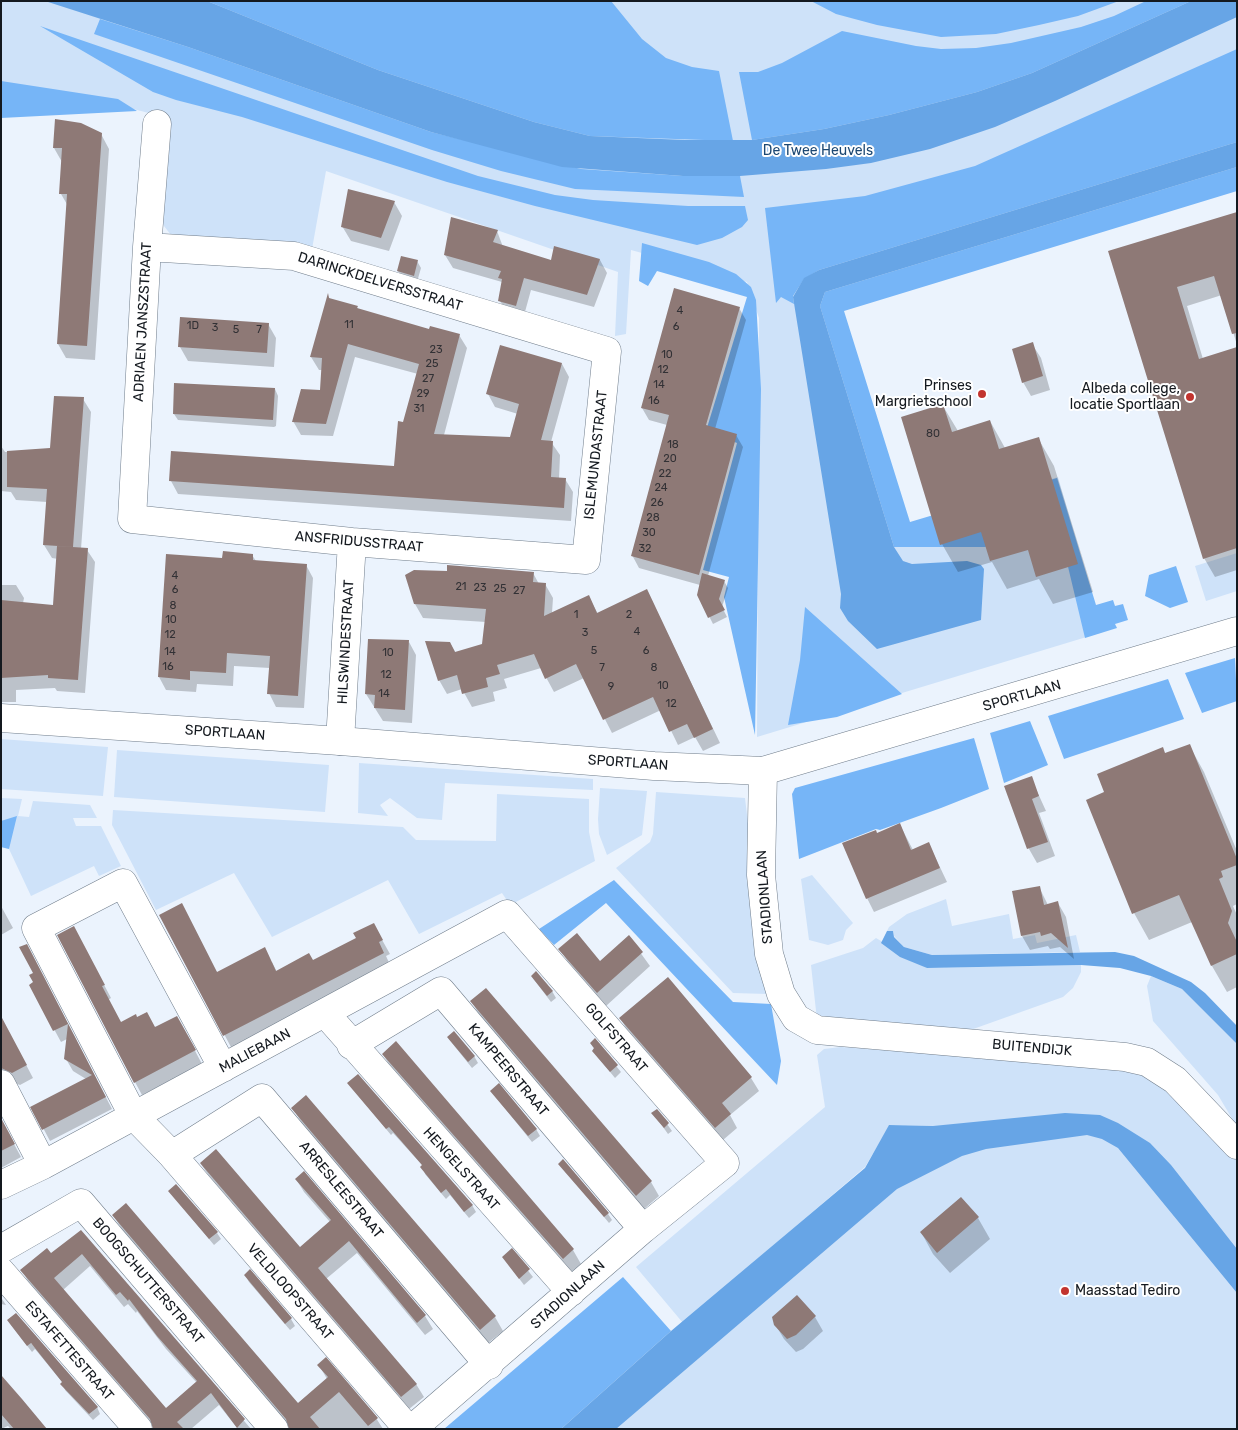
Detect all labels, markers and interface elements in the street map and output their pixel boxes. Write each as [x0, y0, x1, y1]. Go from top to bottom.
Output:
park label: De Twee Heuvels [763, 143, 873, 159]
street label: ADRIAEN JANSZSTRAAT [130, 242, 156, 402]
street label: DARINCKDELVERSSTRAAT [296, 249, 464, 315]
house number: 4 [677, 304, 683, 318]
house number: 11 [344, 318, 354, 332]
house number: 1D [187, 319, 199, 333]
house number: 6 [673, 320, 679, 334]
house number: 3 [212, 321, 218, 335]
house number: 5 [233, 323, 239, 337]
house number: 7 [256, 323, 262, 337]
house number: 23 [429, 343, 443, 357]
house number: 10 [661, 348, 673, 362]
house number: 25 [426, 357, 438, 371]
house number: 12 [657, 363, 669, 377]
house number: 27 [422, 372, 434, 386]
house number: 14 [653, 378, 665, 392]
place label: Prinses Margrietschool [875, 378, 972, 411]
place label: Albeda college, locatie Sportlaan [1070, 381, 1180, 414]
house number: 29 [417, 387, 429, 401]
marker: Prinses Margrietschool [976, 388, 988, 400]
street label: ISLEMUNDASTRAAT [581, 389, 611, 521]
marker: Albeda college, locatie Sportlaan [1184, 391, 1196, 403]
house number: 16 [648, 394, 660, 408]
house number: 31 [413, 402, 425, 416]
house number: 80 [926, 427, 940, 441]
house number: 18 [667, 438, 679, 452]
house number: 20 [663, 452, 677, 466]
house number: 22 [659, 467, 671, 481]
house number: 24 [654, 481, 668, 495]
house number: 26 [650, 496, 664, 510]
house number: 28 [646, 511, 660, 525]
house number: 30 [642, 526, 656, 540]
street label: ANSFRIDUSSTRAAT [294, 528, 424, 556]
house number: 32 [638, 542, 652, 556]
house number: 4 [172, 569, 178, 583]
street label: HILSWINDESTRAAT [334, 579, 358, 705]
house number: 21 [455, 580, 467, 594]
house number: 23 [473, 581, 487, 595]
house number: 25 [494, 582, 506, 596]
house number: 6 [172, 583, 178, 597]
house number: 27 [513, 584, 525, 598]
house number: 8 [170, 599, 176, 613]
house number: 1 [574, 608, 578, 622]
house number: 2 [626, 608, 632, 622]
house number: 10 [165, 613, 177, 627]
house number: 4 [634, 625, 640, 639]
house number: 3 [582, 626, 588, 640]
house number: 12 [164, 628, 176, 642]
house number: 5 [591, 644, 597, 658]
house number: 6 [643, 644, 649, 658]
house number: 14 [164, 645, 176, 659]
house number: 10 [382, 646, 394, 660]
house number: 16 [162, 660, 174, 674]
house number: 7 [599, 661, 605, 675]
house number: 8 [651, 661, 657, 675]
house number: 12 [380, 668, 392, 682]
street label: SPORTLAAN [981, 677, 1063, 715]
house number: 10 [657, 679, 669, 693]
house number: 9 [608, 680, 614, 694]
house number: 14 [378, 687, 390, 701]
house number: 12 [665, 697, 677, 711]
street label: SPORTLAAN [184, 722, 266, 744]
street label: SPORTLAAN [587, 752, 669, 774]
street label: STADIONLAAN [753, 849, 777, 945]
street label: GOLFSTRAAT [581, 1000, 651, 1076]
street label: KAMPEERSTRAAT [464, 1020, 552, 1120]
street label: MALIEBAAN [216, 1025, 294, 1077]
street label: BUITENDIJK [991, 1036, 1073, 1060]
street label: HENGELSTRAAT [419, 1124, 503, 1214]
street label: ARRESLEESTRAAT [296, 1138, 386, 1242]
street label: BOOGSCHUTTERSTRAAT [89, 1215, 207, 1347]
street label: VELDLOOPSTRAAT [243, 1240, 337, 1344]
street label: STADIONLAAN [527, 1257, 609, 1333]
place label: Maasstad Tediro [1075, 1283, 1180, 1299]
marker: Maasstad Tediro [1059, 1285, 1071, 1297]
street label: ESTAFETTESTRAAT [21, 1298, 117, 1404]

